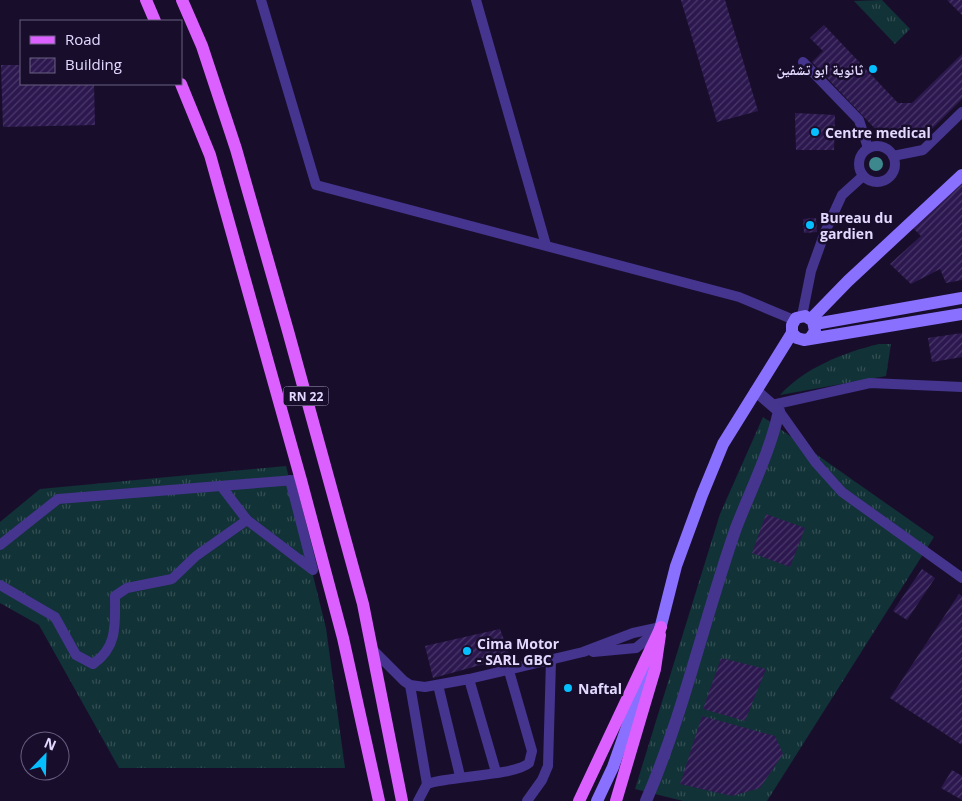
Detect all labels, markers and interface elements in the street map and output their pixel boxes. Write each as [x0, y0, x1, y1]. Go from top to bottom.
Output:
legend [20, 20, 182, 85]
text: Road [65, 29, 101, 49]
text: Building [65, 54, 122, 74]
place label: ثانوية ابو تشفين [776, 60, 863, 79]
marker: ثانوية ابو تشفين [867, 63, 879, 75]
place label: Centre medical [825, 123, 931, 142]
marker: Centre medical [809, 126, 821, 138]
place label: Bureau du gardien [820, 208, 893, 243]
marker: Bureau du gardien [804, 219, 816, 231]
road number: RN 22 [284, 386, 328, 406]
place label: Cima Motor - SARL GBC [477, 634, 560, 669]
marker: Cima Motor - SARL GBC [461, 645, 473, 657]
place label: Naftal [578, 679, 622, 698]
marker: Naftal [562, 682, 574, 694]
north arrow [20, 731, 70, 781]
text: N [41, 733, 59, 755]

